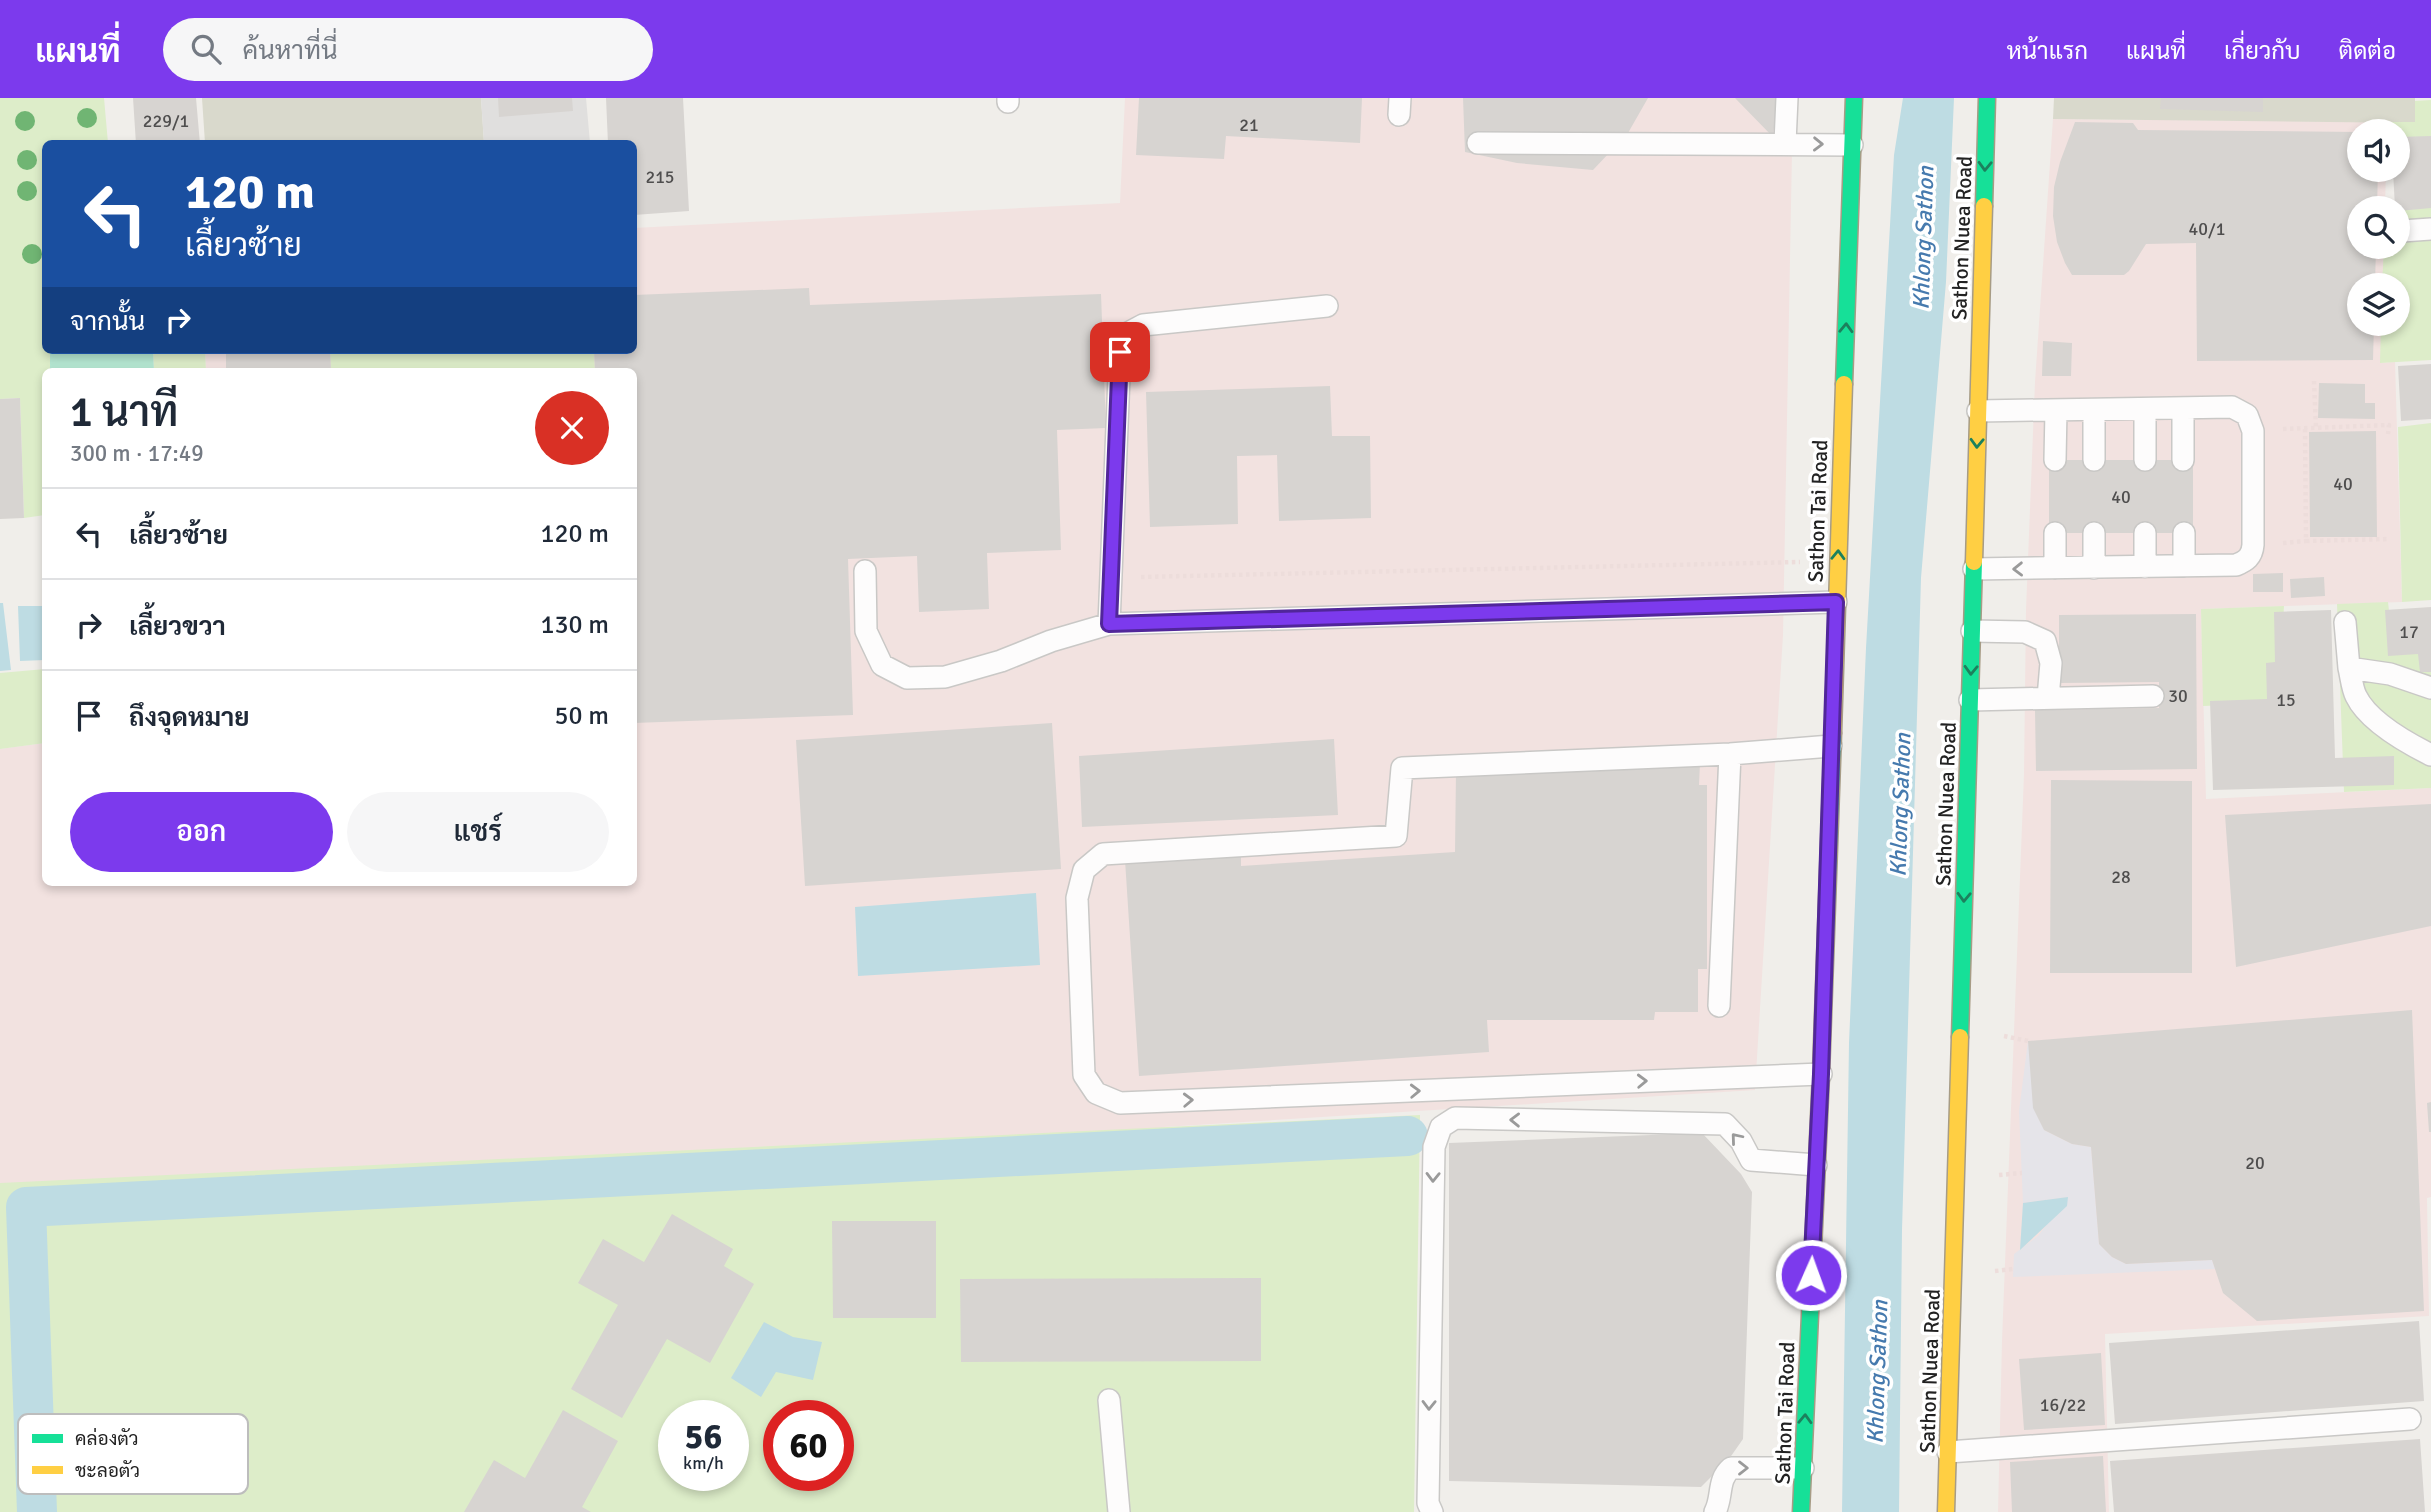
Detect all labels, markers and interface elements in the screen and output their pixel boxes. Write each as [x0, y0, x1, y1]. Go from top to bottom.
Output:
search box [163, 18, 653, 81]
icon: search [187, 30, 225, 68]
text: แผนที่ [35, 31, 121, 72]
text: ค้นหาที่นี่ [243, 35, 338, 67]
text: หน้าแรก [2007, 36, 2088, 66]
text: แผนที่ [2126, 36, 2186, 66]
text: เกี่ยวกับ [2224, 36, 2301, 66]
text: ติดต่อ [2339, 36, 2396, 66]
house number: 229/1 [143, 110, 189, 132]
house number: 21 [1239, 114, 1259, 136]
map controls [2347, 119, 2410, 336]
button: sound [2347, 119, 2410, 182]
one-way arrow [1813, 136, 1824, 152]
street label: Sathon Nuea Road [1946, 155, 1978, 321]
one-way arrow [1978, 161, 1993, 172]
text: 120 m [185, 162, 315, 222]
water label: Khlong Sathon [1907, 164, 1941, 310]
house number: 215 [645, 166, 675, 188]
icon: left [70, 168, 161, 259]
button: search [2347, 196, 2410, 259]
house number: 40/1 [2189, 218, 2225, 240]
text: เลี้ยวซ้าย [185, 226, 302, 265]
button: layers [2347, 273, 2410, 336]
icon: right [159, 301, 197, 339]
text: จากนั้น [70, 306, 145, 338]
pin [1090, 322, 1150, 382]
one-way arrow [1838, 322, 1853, 333]
icon: arrive [1101, 333, 1139, 371]
text: 1 นาที [70, 387, 178, 438]
button: close [535, 391, 609, 465]
one-way arrow [1970, 437, 1985, 448]
text: 300 m · 17:49 [70, 439, 204, 468]
street label: Sathon Tai Road [1803, 439, 1833, 583]
house number: 40 [2333, 473, 2353, 495]
house number: 40 [2111, 486, 2131, 508]
icon: left [70, 515, 108, 553]
text: 120 m [540, 518, 609, 550]
text: เลี้ยวซ้าย [129, 520, 228, 552]
one-way arrow [1830, 550, 1845, 561]
one-way arrow [2012, 561, 2022, 577]
icon: right [70, 606, 108, 644]
text: 130 m [540, 609, 609, 641]
text: เลี้ยวขวา [129, 611, 226, 643]
house number: 17 [2399, 621, 2419, 643]
one-way arrow [1963, 665, 1978, 676]
house number: 30 [2168, 685, 2188, 707]
house number: 15 [2276, 689, 2296, 711]
icon: arrive [70, 697, 108, 735]
text: 50 m [554, 700, 609, 732]
text: ถึงจุดหมาย [129, 702, 250, 734]
street label: Sathon Nuea Road [1930, 721, 1962, 887]
water label: Khlong Sathon [1884, 731, 1918, 877]
button: ออก [70, 792, 333, 872]
button: แชร์ [347, 792, 609, 872]
house number: 28 [2111, 866, 2131, 888]
one-way arrow [1957, 892, 1972, 903]
one-way arrow [1637, 1074, 1648, 1089]
one-way arrow [1410, 1083, 1421, 1098]
one-way arrow [1182, 1093, 1193, 1108]
one-way arrow [1509, 1112, 1520, 1128]
one-way arrow [1732, 1133, 1745, 1145]
house number: 20 [2245, 1152, 2265, 1174]
one-way arrow [1425, 1172, 1441, 1183]
position arrow [1774, 1238, 1848, 1312]
street label: Sathon Nuea Road [1914, 1288, 1946, 1454]
water label: Khlong Sathon [1861, 1298, 1895, 1444]
street label: Sathon Tai Road [1770, 1341, 1800, 1485]
house number: 16/22 [2040, 1394, 2086, 1416]
speed limit sign: 60 [763, 1400, 854, 1491]
one-way arrow [1421, 1400, 1437, 1410]
legend [18, 1414, 248, 1494]
one-way arrow [1798, 1414, 1813, 1425]
text: 56 [685, 1415, 722, 1458]
text: คล่องตัว [75, 1427, 139, 1451]
text: km/h [683, 1452, 724, 1474]
text: ชะลอตัว [75, 1459, 140, 1483]
one-way arrow [1738, 1460, 1749, 1476]

